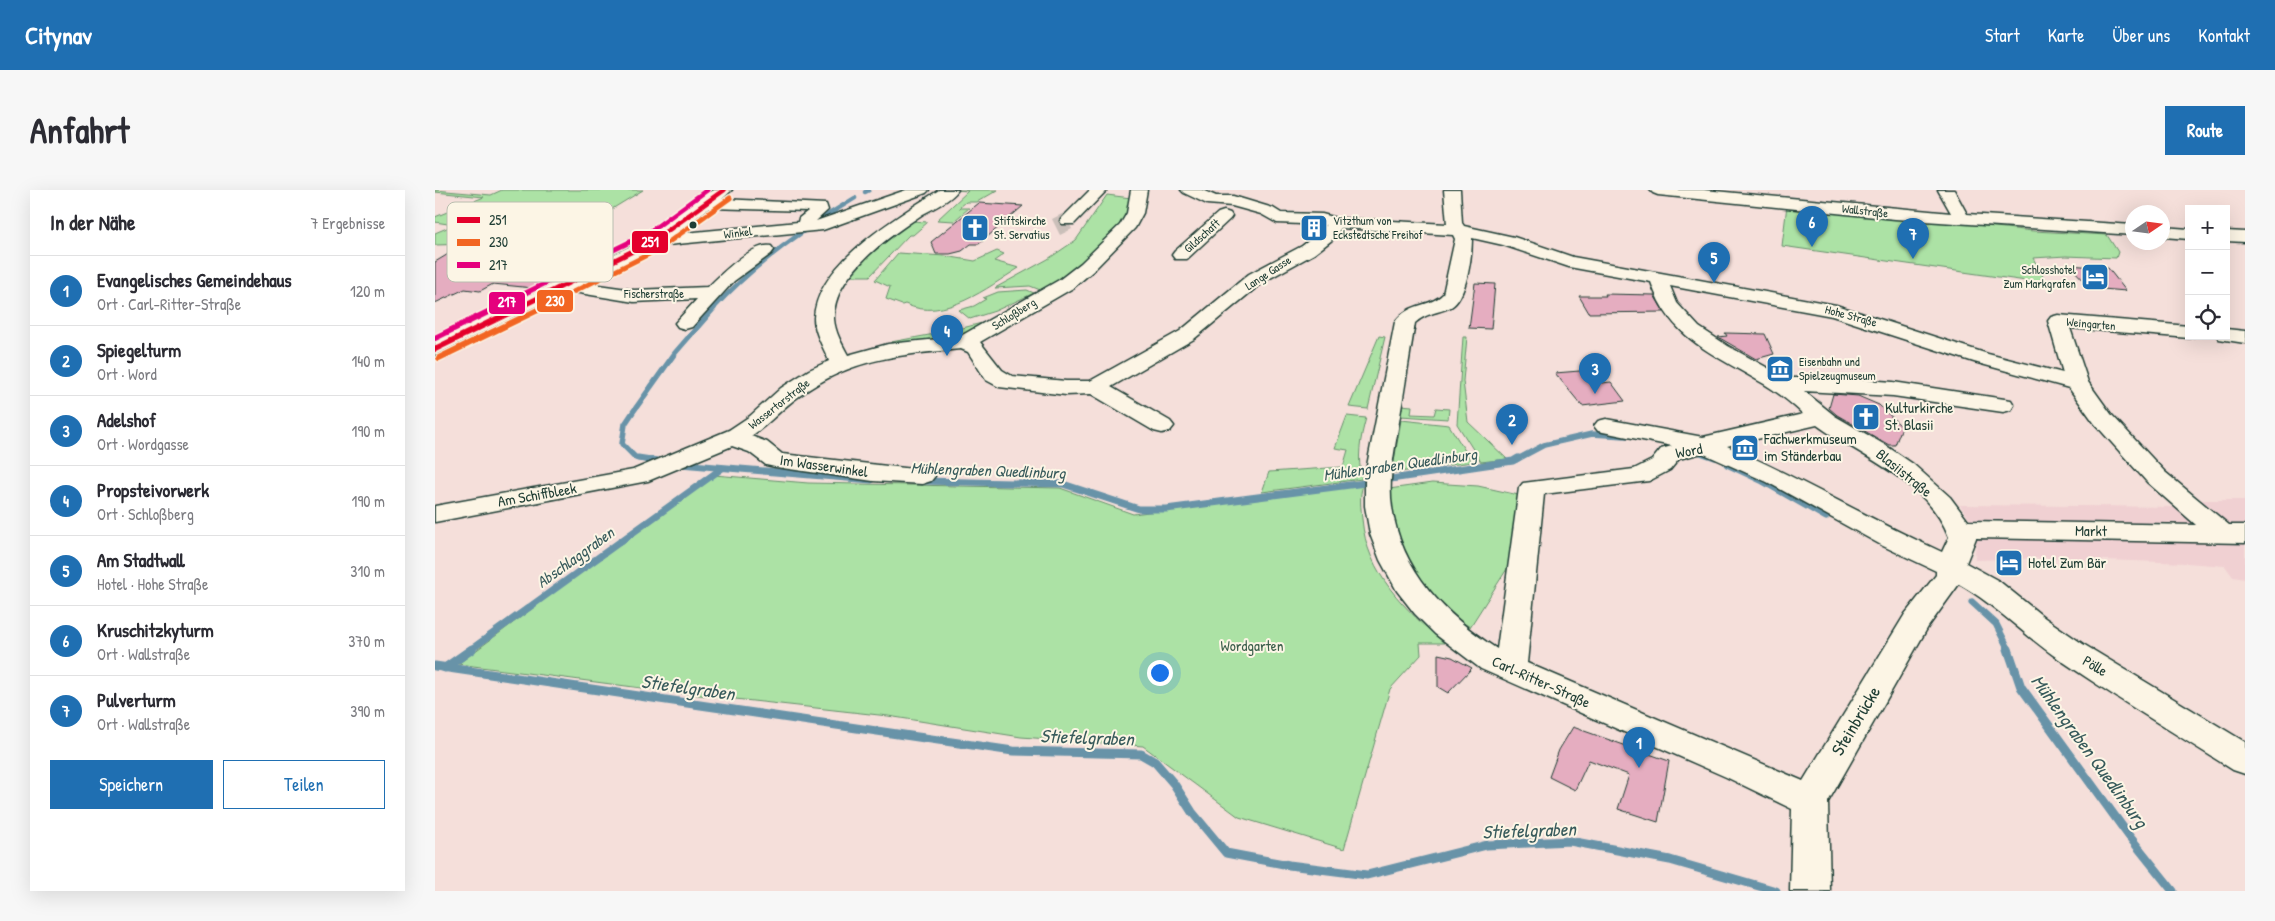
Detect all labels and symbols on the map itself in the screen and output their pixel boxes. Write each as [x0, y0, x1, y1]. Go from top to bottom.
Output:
street label: Wallstraße [1841, 200, 1889, 221]
legend [447, 202, 613, 282]
north arrow [2125, 205, 2170, 250]
pin: 6 [1796, 206, 1828, 247]
text: 251 [489, 210, 507, 229]
place label: Stiftskirche St. Servatius [994, 212, 1050, 243]
place label: Vitzthum von Eckstedtsche Freihof [1333, 212, 1424, 243]
church icon: Stiftskirche St. Servatius [960, 213, 990, 243]
building icon: Vitzthum von Eckstedtsche Freihof [1299, 213, 1329, 243]
street label: Gildschaft [1180, 214, 1224, 257]
pin: 7 [1897, 218, 1929, 259]
unlabelled marker [688, 220, 698, 230]
street label: Winkel [723, 222, 754, 243]
line badge: 251 [631, 230, 669, 254]
text: 230 [489, 232, 508, 251]
text: 251 [641, 232, 659, 251]
pin: 5 [1698, 242, 1730, 283]
street label: Lange Gasse [1241, 251, 1294, 294]
text: 217 [489, 255, 508, 274]
place label: Schlosshotel Zum Markgrafen [2004, 261, 2077, 292]
hotel icon: Schlosshotel Zum Markgrafen [2080, 262, 2110, 292]
street label: Fischerstraße [623, 285, 684, 302]
line badge: 230 [536, 289, 574, 313]
line badge: 217 [488, 291, 526, 315]
text: 230 [545, 291, 565, 310]
text: 217 [498, 292, 516, 311]
street label: Schloßberg [988, 293, 1039, 334]
street label: Hohe Straße [1823, 300, 1879, 331]
street label: Weingarten [2066, 313, 2116, 334]
pin: 4 [931, 315, 963, 356]
pin: 3 [1579, 353, 1611, 394]
place label: Eisenbahn und Spielzeugmuseum [1799, 353, 1876, 384]
museum icon: Eisenbahn und Spielzeugmuseum [1765, 354, 1795, 384]
street label: Wassertorstraße [744, 374, 813, 433]
place label: Kulturkirche St. Blasii [1885, 397, 1953, 435]
church icon: Kulturkirche St. Blasii [1851, 402, 1881, 432]
pin: 2 [1496, 404, 1528, 445]
place label: Fachwerkmuseum im Ständerbau [1763, 428, 1857, 466]
museum icon: Fachwerkmuseum im Ständerbau [1730, 433, 1760, 463]
street label: Word [1674, 438, 1704, 463]
water label: Mühlengraben Quedlinburg [1322, 442, 1479, 486]
street label: Blasiistraße [1872, 444, 1937, 502]
street label: Im Wasserwinkel [779, 449, 870, 482]
water label: Mühlengraben Quedlinburg [910, 456, 1067, 484]
street label: Am Schiffbleek [496, 477, 578, 512]
water label: Abschlaggraben [532, 520, 620, 593]
street label: Markt [2075, 520, 2108, 541]
hotel icon: Hotel Zum Bär [1994, 548, 2024, 578]
place label: Hotel Zum Bär [2028, 552, 2106, 573]
park label: Wordgarten [1220, 635, 1284, 656]
street label: Carl-Ritter-Straße [1489, 650, 1594, 713]
street label: Pölle [2079, 650, 2112, 681]
your location [1147, 660, 1173, 686]
water label: Stiefelgraben [640, 668, 738, 707]
water label: Mühlengraben Quedlinburg [2025, 669, 2155, 834]
street label: Steinbrücke [1825, 681, 1886, 760]
water label: Stiefelgraben [1040, 722, 1136, 752]
pin: 1 [1623, 727, 1655, 768]
water label: Stiefelgraben [1482, 815, 1578, 845]

